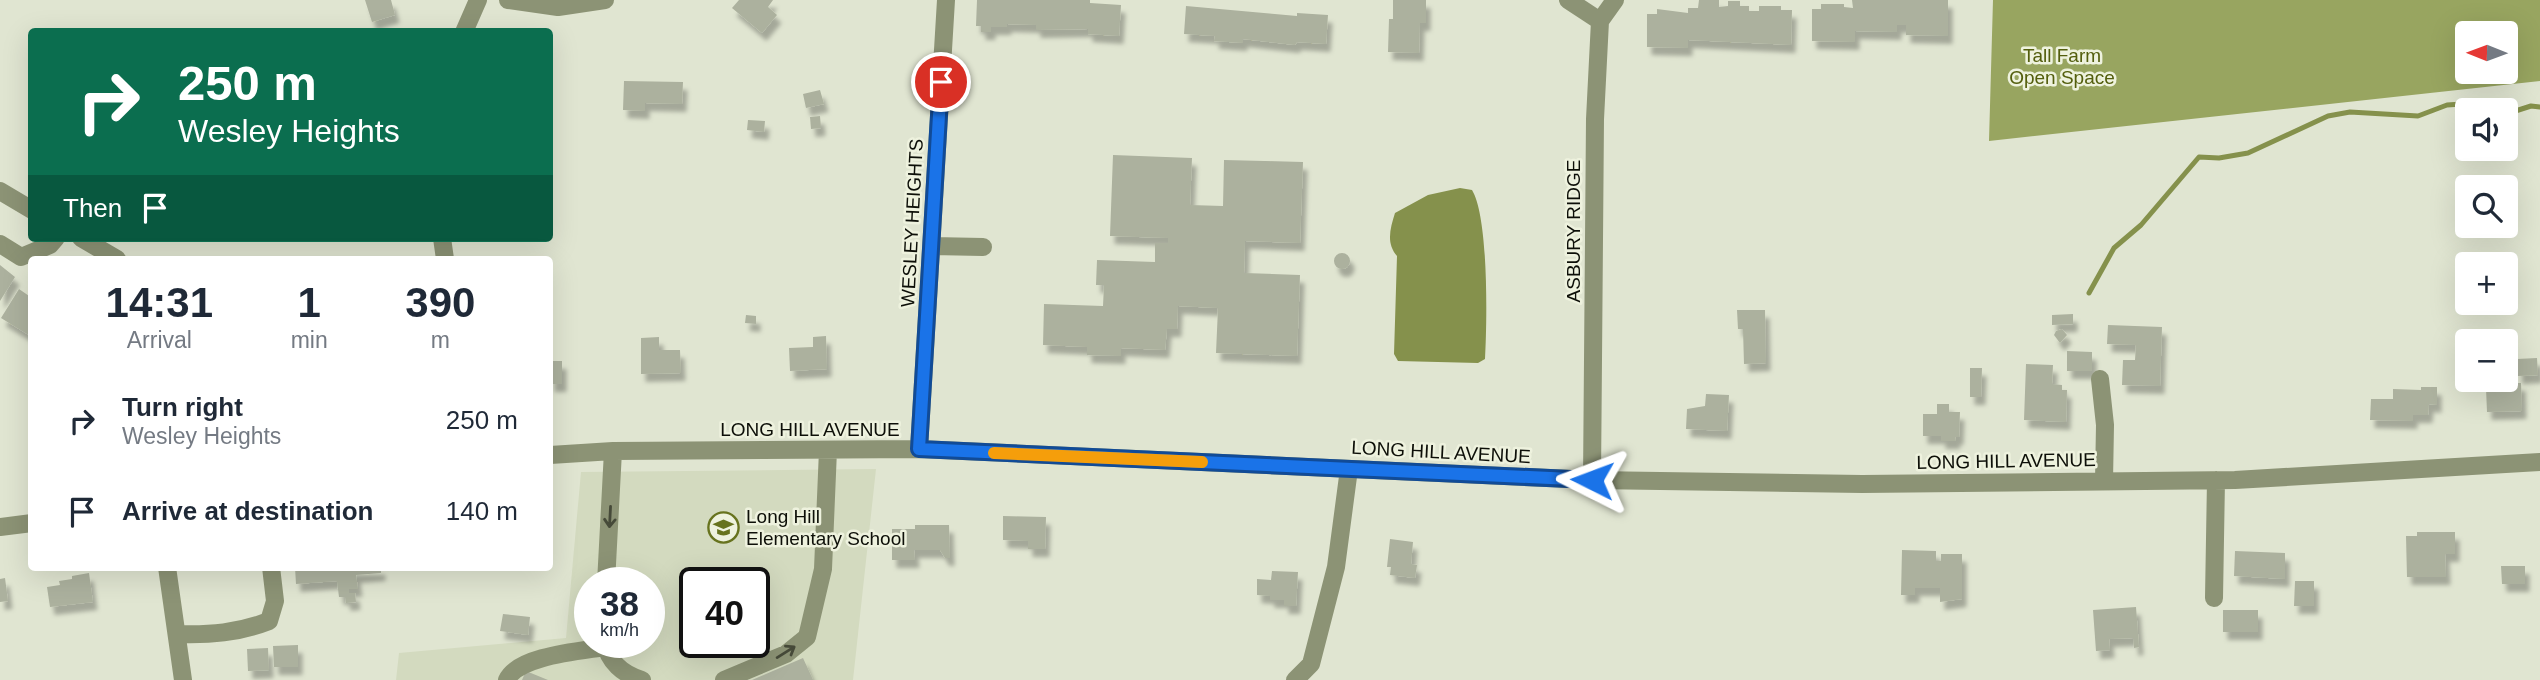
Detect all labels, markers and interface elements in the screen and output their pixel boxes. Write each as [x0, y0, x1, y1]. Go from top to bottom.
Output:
north arrow [2455, 21, 2518, 84]
map controls [2455, 21, 2518, 392]
park label: Tall Farm Open Space [2009, 45, 2115, 88]
pin [911, 52, 971, 112]
icon: right [63, 56, 154, 147]
text: 250 m [178, 56, 317, 110]
icon: arrive [922, 63, 960, 101]
button: sound [2455, 98, 2518, 161]
text: Wesley Heights [178, 113, 400, 149]
street label: WESLEY HEIGHTS [897, 138, 927, 308]
street label: ASBURY RIDGE [1563, 160, 1584, 302]
button: search [2455, 175, 2518, 238]
icon: arrive [136, 189, 174, 227]
text: Then [63, 193, 122, 223]
button: + [2455, 252, 2518, 315]
text: 14:31 [106, 279, 213, 326]
text: 1 [297, 279, 321, 326]
text: 390 [405, 279, 475, 326]
text: Arrival [127, 327, 192, 353]
text: min [291, 327, 328, 353]
text: m [431, 327, 450, 353]
button: − [2455, 329, 2518, 392]
text: Turn right [122, 392, 243, 422]
icon: right [63, 402, 101, 440]
text: 250 m [446, 405, 518, 435]
street label: LONG HILL AVENUE [720, 419, 900, 440]
text: Wesley Heights [122, 423, 281, 449]
street label: LONG HILL AVENUE [1351, 437, 1531, 467]
position arrow [1555, 443, 1629, 517]
street label: LONG HILL AVENUE [1916, 449, 2096, 473]
icon: arrive [63, 493, 101, 531]
text: Arrive at destination [122, 496, 373, 526]
text: 140 m [446, 496, 518, 526]
one-way arrow [603, 505, 616, 528]
place label: Long Hill Elementary School [746, 506, 905, 549]
school or university icon: Long Hill Elementary School [706, 510, 740, 544]
speed limit sign: 40 [679, 567, 770, 658]
text: 38 [600, 584, 639, 623]
text: km/h [600, 620, 639, 640]
one-way arrow [776, 644, 795, 659]

